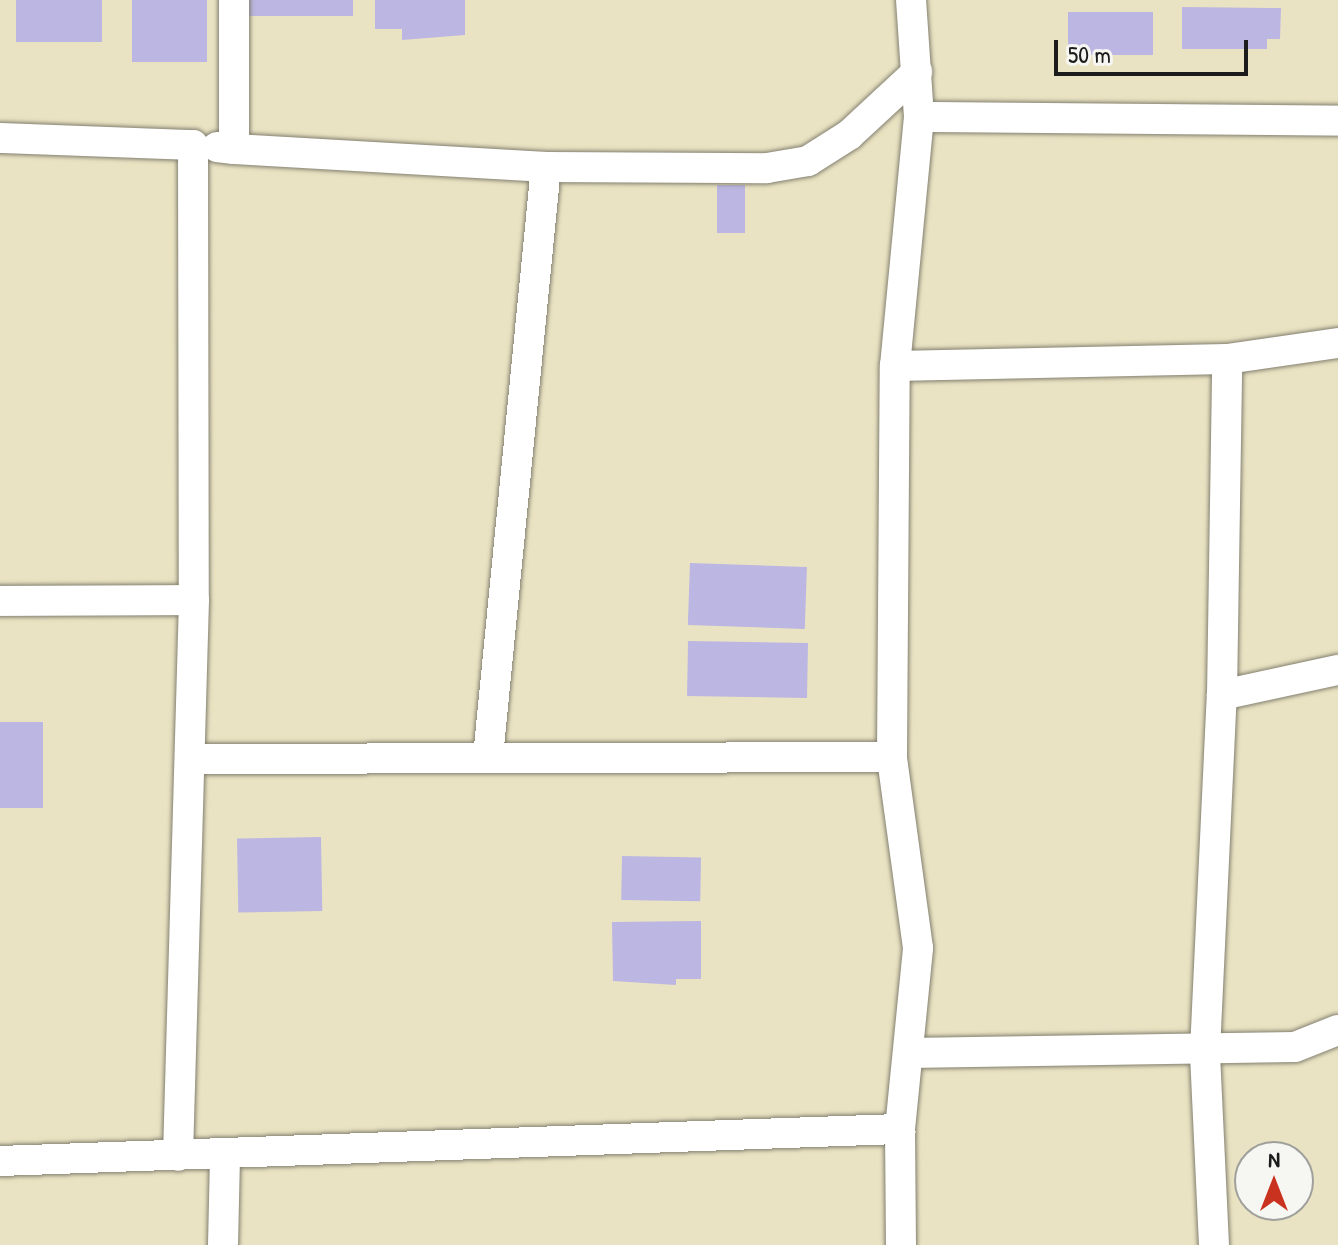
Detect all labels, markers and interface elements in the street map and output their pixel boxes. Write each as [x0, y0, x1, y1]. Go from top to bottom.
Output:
scale bar [1058, 24, 1252, 74]
text: 50 m [1068, 38, 1111, 70]
north arrow [1234, 1141, 1314, 1221]
text: N [1268, 1144, 1280, 1174]

